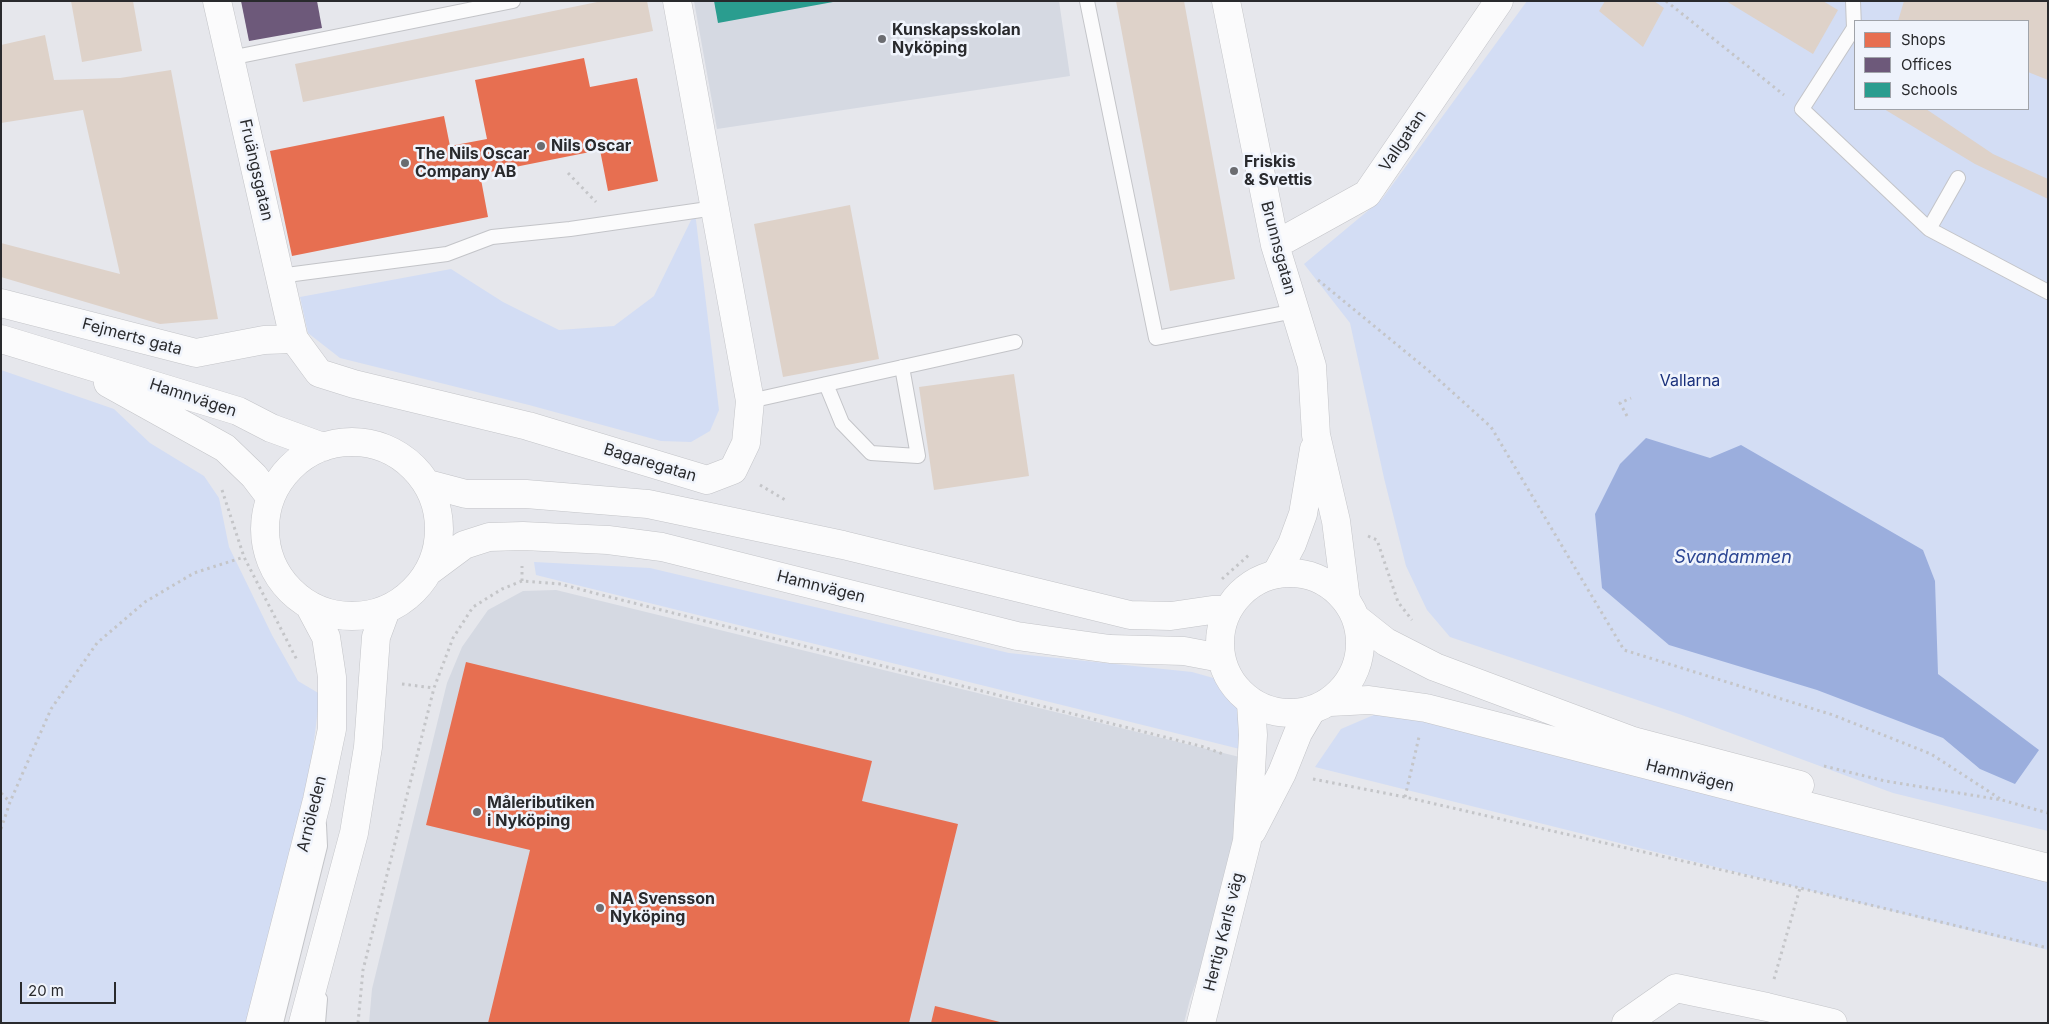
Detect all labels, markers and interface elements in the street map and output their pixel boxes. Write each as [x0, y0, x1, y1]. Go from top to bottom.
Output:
place label: Kunskapsskolan Nyköping [892, 20, 1021, 58]
legend [1854, 20, 2029, 110]
text: Shops [1901, 30, 1946, 49]
marker: Kunskapsskolan Nyköping [876, 33, 888, 45]
text: Offices [1901, 55, 1952, 74]
text: Schools [1901, 80, 1958, 99]
street label: Vallgatan [1376, 107, 1430, 175]
street label: Fruängsgatan [235, 117, 277, 223]
place label: Nils Oscar [551, 136, 631, 156]
marker: Nils Oscar [535, 140, 547, 152]
place label: The Nils Oscar Company AB [415, 144, 529, 182]
place label: Friskis & Svettis [1244, 152, 1312, 190]
marker: The Nils Oscar Company AB [399, 157, 411, 169]
marker: Friskis & Svettis [1228, 165, 1240, 177]
street label: Brunnsgatan [1256, 199, 1300, 297]
street label: Fejmerts gata [80, 314, 184, 360]
park label: Vallarna [1660, 371, 1720, 391]
street label: Hamnvägen [147, 375, 239, 421]
street label: Bagaregatan [601, 440, 699, 486]
water label: Svandammen [1674, 547, 1792, 569]
street label: Hamnvägen [775, 567, 867, 607]
street label: Hamnvägen [1644, 756, 1736, 796]
street label: Arnöleden [293, 774, 331, 854]
place label: Måleributiken i Nyköping [487, 793, 595, 831]
marker: Måleributiken i Nyköping [471, 806, 483, 818]
street label: Hertig Karls väg [1200, 871, 1248, 993]
place label: NA Svensson Nyköping [610, 889, 715, 927]
marker: NA Svensson Nyköping [594, 902, 606, 914]
scale bar [22, 972, 119, 1004]
text: 20 m [28, 981, 64, 1000]

